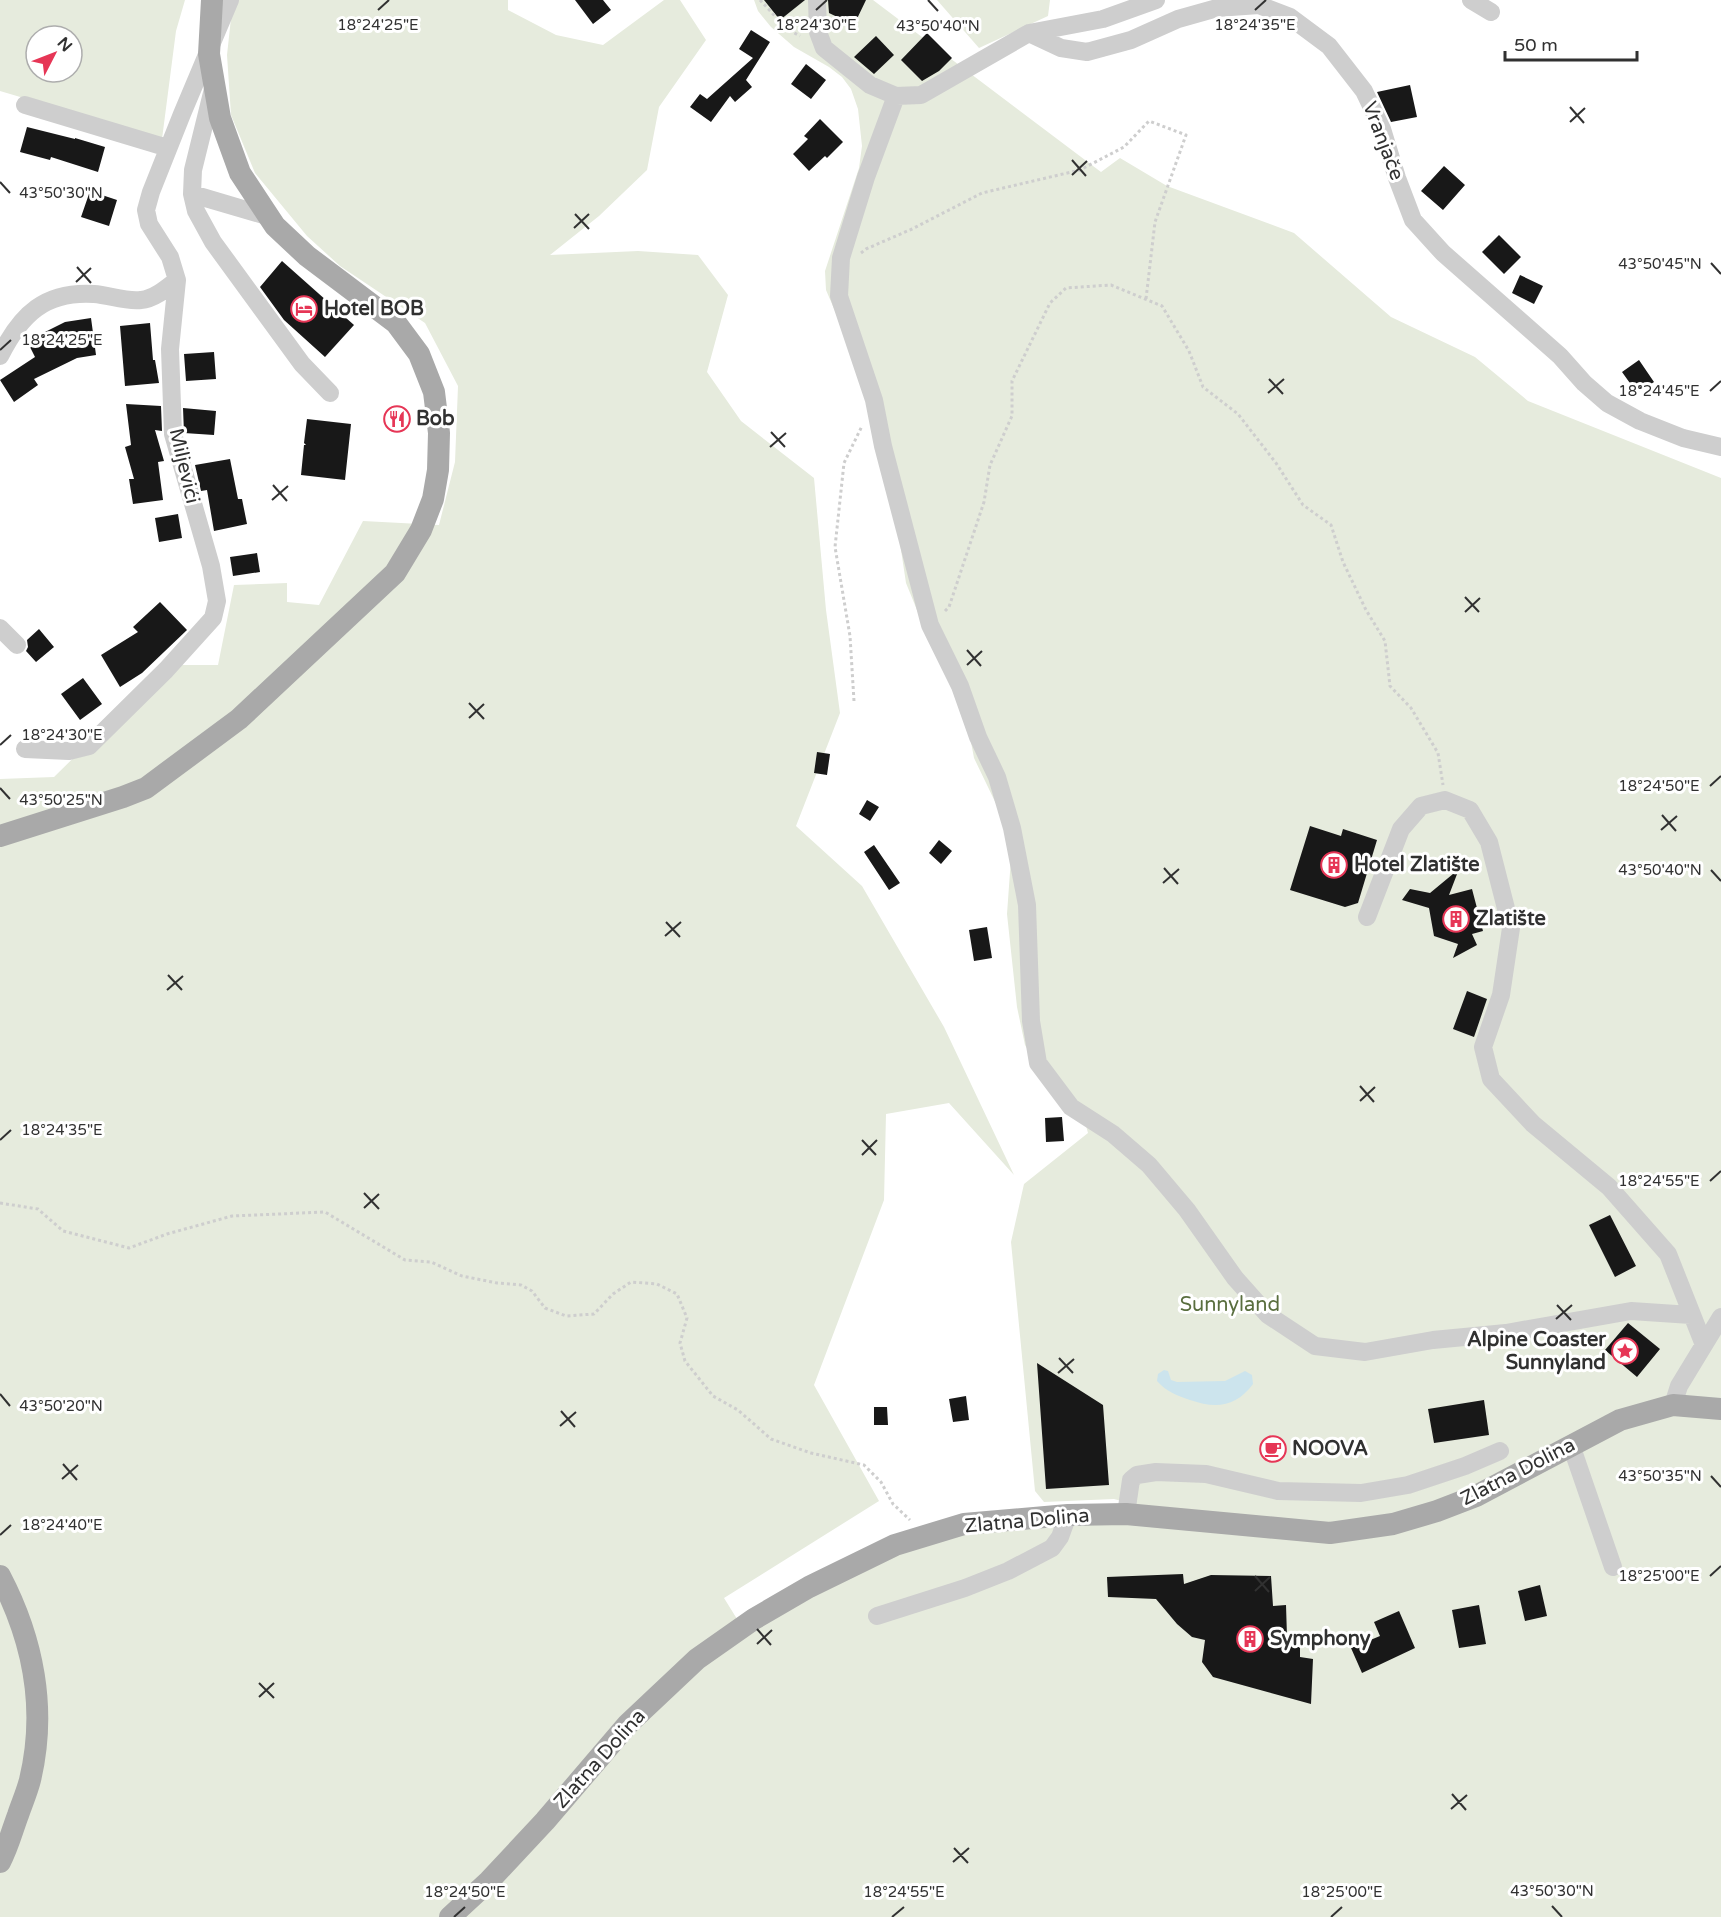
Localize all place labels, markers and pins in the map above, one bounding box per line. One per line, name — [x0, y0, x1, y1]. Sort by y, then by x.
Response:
hotel icon: Hotel BOB — [289, 294, 319, 324]
place label: Hotel BOB — [324, 297, 424, 321]
restaurant icon: Bob — [382, 404, 412, 434]
place label: Bob — [416, 407, 455, 431]
building icon: Hotel Zlatište — [1319, 850, 1349, 880]
place label: Hotel Zlatište — [1354, 853, 1480, 877]
building icon: Zlatište — [1441, 904, 1471, 934]
place label: Zlatište — [1476, 907, 1546, 931]
place label: Alpine Coaster Sunnyland — [1467, 1328, 1606, 1375]
place icon: Alpine Coaster Sunnyland — [1610, 1336, 1640, 1366]
cafe icon: NOOVA — [1258, 1434, 1288, 1464]
place label: NOOVA — [1292, 1437, 1368, 1461]
building icon: Symphony — [1235, 1624, 1265, 1654]
place label: Symphony — [1270, 1627, 1371, 1651]

